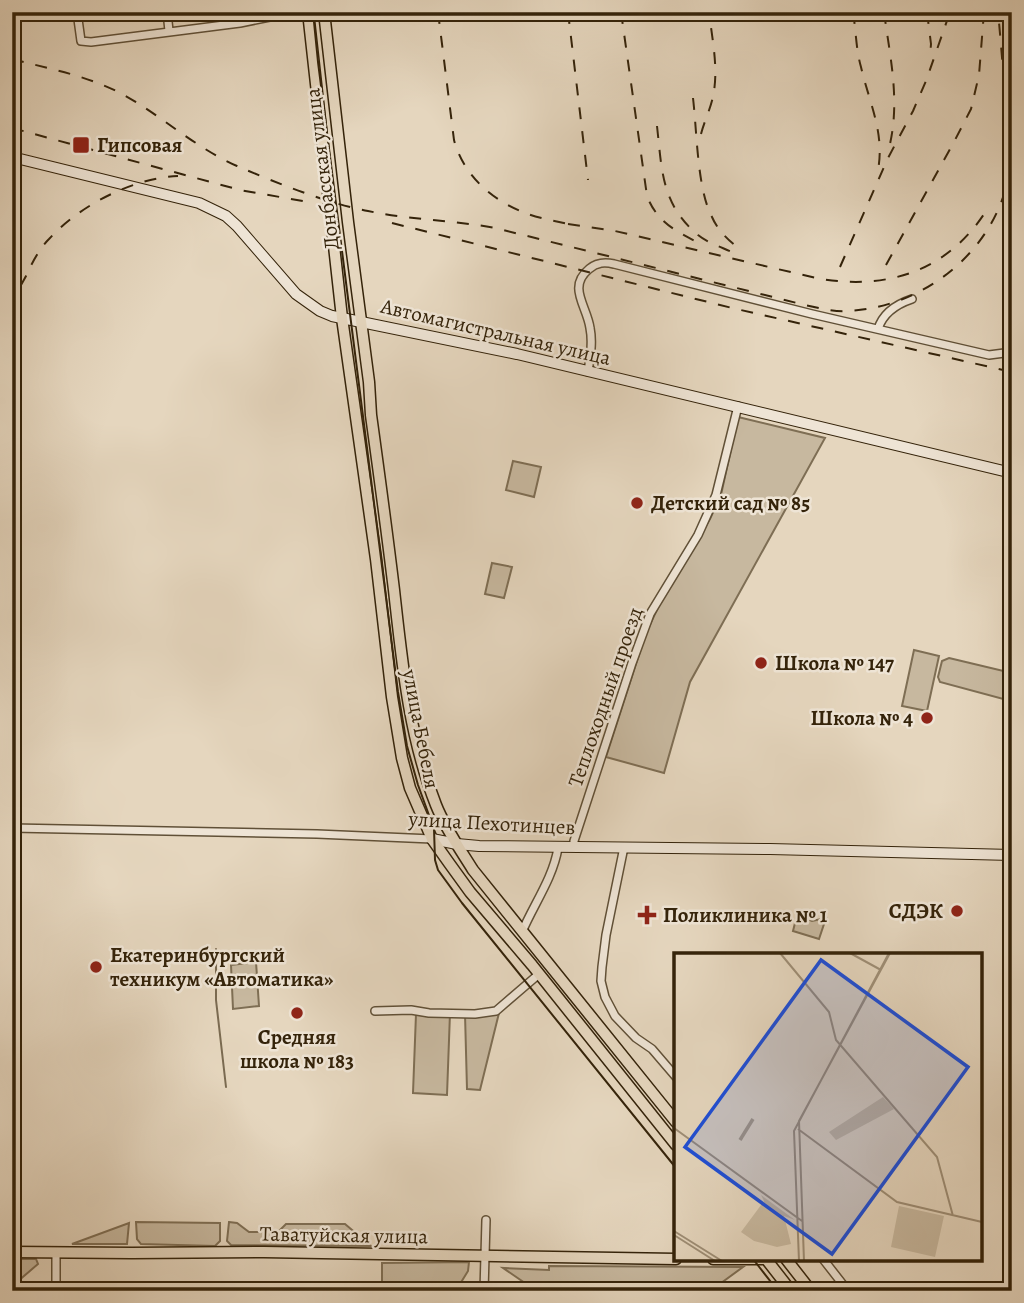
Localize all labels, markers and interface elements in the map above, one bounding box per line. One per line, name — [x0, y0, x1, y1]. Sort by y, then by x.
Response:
street label: Донбасская улица — [298, 86, 346, 252]
place label: Гипсовая — [97, 131, 182, 159]
marker: Гипсовая — [71, 135, 91, 155]
street label: Автомагистральная улица — [377, 292, 614, 372]
place label: Детский сад № 85 — [651, 489, 810, 517]
marker: Детский сад № 85 — [629, 495, 645, 511]
street label: Теплоходный проезд — [561, 603, 649, 791]
place label: Школа № 147 — [775, 649, 894, 677]
marker: Школа № 147 — [753, 655, 769, 671]
street label: улица Бебеля — [396, 666, 446, 791]
place label: Школа № 4 — [810, 704, 913, 732]
marker: Школа № 4 — [919, 710, 935, 726]
street label: улица Пехотинцев — [407, 805, 576, 841]
place label: СДЭК — [889, 897, 943, 925]
place label: Поликлиника № 1 — [663, 901, 828, 929]
marker: СДЭК — [949, 903, 965, 919]
marker: Поликлиника № 1 — [637, 905, 657, 925]
place label: Екатеринбургский техникум «Автоматика» — [110, 941, 333, 993]
inset map — [674, 953, 982, 1261]
marker: Екатеринбургский техникум «Автоматика» — [88, 959, 104, 975]
marker: Средняя школа № 183 — [289, 1005, 305, 1021]
place label: Средняя школа № 183 — [240, 1023, 354, 1075]
street label: Таватуйская улица — [260, 1220, 429, 1250]

